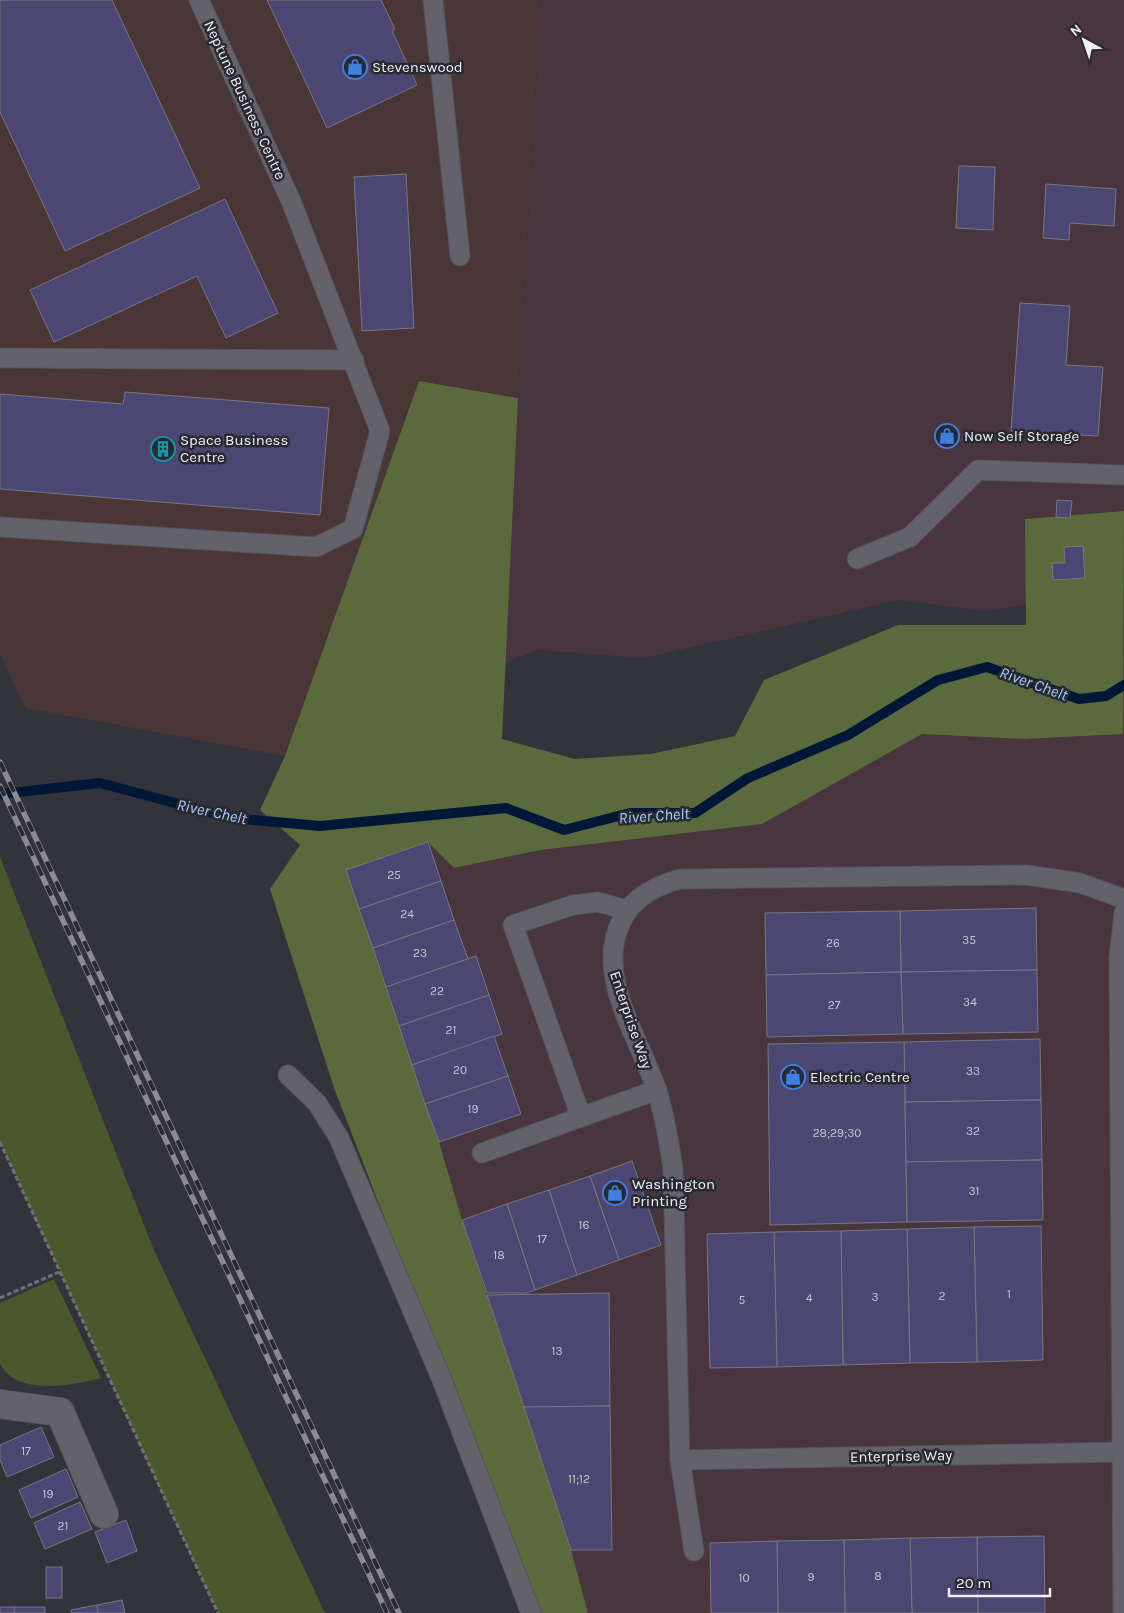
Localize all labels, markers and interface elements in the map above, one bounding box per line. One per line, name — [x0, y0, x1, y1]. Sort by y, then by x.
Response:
north arrow — [1059, 15, 1109, 65]
street label: Neptune Business Centre — [200, 18, 290, 182]
text: N — [1067, 21, 1085, 40]
shop icon: Stevenswood — [342, 54, 368, 80]
place label: Stevenswood — [372, 58, 463, 76]
shop icon: Now Self Storage — [934, 423, 960, 449]
place label: Now Self Storage — [964, 427, 1079, 445]
place label: Space Business Centre — [180, 431, 288, 466]
building icon: Space Business Centre — [150, 436, 176, 462]
water label: River Chelt — [997, 662, 1071, 705]
water label: River Chelt — [175, 795, 249, 828]
water label: River Chelt — [618, 804, 691, 827]
house number: 25 — [387, 868, 401, 882]
house number: 24 — [400, 907, 414, 921]
house number: 35 — [962, 933, 976, 947]
house number: 26 — [826, 936, 840, 950]
house number: 23 — [413, 946, 427, 960]
street label: Enterprise Way — [606, 969, 656, 1071]
house number: 22 — [430, 984, 444, 998]
house number: 34 — [963, 995, 977, 1009]
house number: 27 — [828, 998, 841, 1012]
house number: 21 — [446, 1023, 456, 1037]
house number: 20 — [453, 1063, 467, 1077]
shop icon: Electric Centre — [780, 1064, 806, 1090]
house number: 33 — [966, 1064, 980, 1078]
place label: Electric Centre — [810, 1068, 910, 1086]
house number: 19 — [468, 1102, 478, 1116]
house number: 32 — [966, 1124, 980, 1138]
house number: 28;29;30 — [813, 1126, 861, 1140]
place label: Washington Printing — [632, 1175, 715, 1210]
shop icon: Washington Printing — [602, 1180, 628, 1206]
house number: 31 — [968, 1184, 980, 1198]
house number: 16 — [579, 1218, 590, 1232]
house number: 17 — [537, 1232, 547, 1246]
house number: 18 — [493, 1248, 505, 1262]
house number: 1 — [1007, 1287, 1011, 1301]
house number: 2 — [939, 1289, 946, 1303]
house number: 3 — [871, 1290, 879, 1304]
house number: 4 — [806, 1291, 813, 1305]
house number: 5 — [739, 1293, 746, 1307]
house number: 13 — [551, 1344, 563, 1358]
house number: 17 — [21, 1444, 31, 1458]
street label: Enterprise Way — [850, 1446, 952, 1466]
house number: 11;12 — [568, 1472, 590, 1486]
house number: 19 — [43, 1487, 53, 1501]
house number: 21 — [58, 1519, 68, 1533]
scale bar — [949, 1566, 1050, 1598]
house number: 8 — [874, 1569, 882, 1583]
house number: 9 — [808, 1570, 815, 1584]
house number: 10 — [738, 1571, 750, 1585]
text: 20 m — [956, 1574, 991, 1592]

